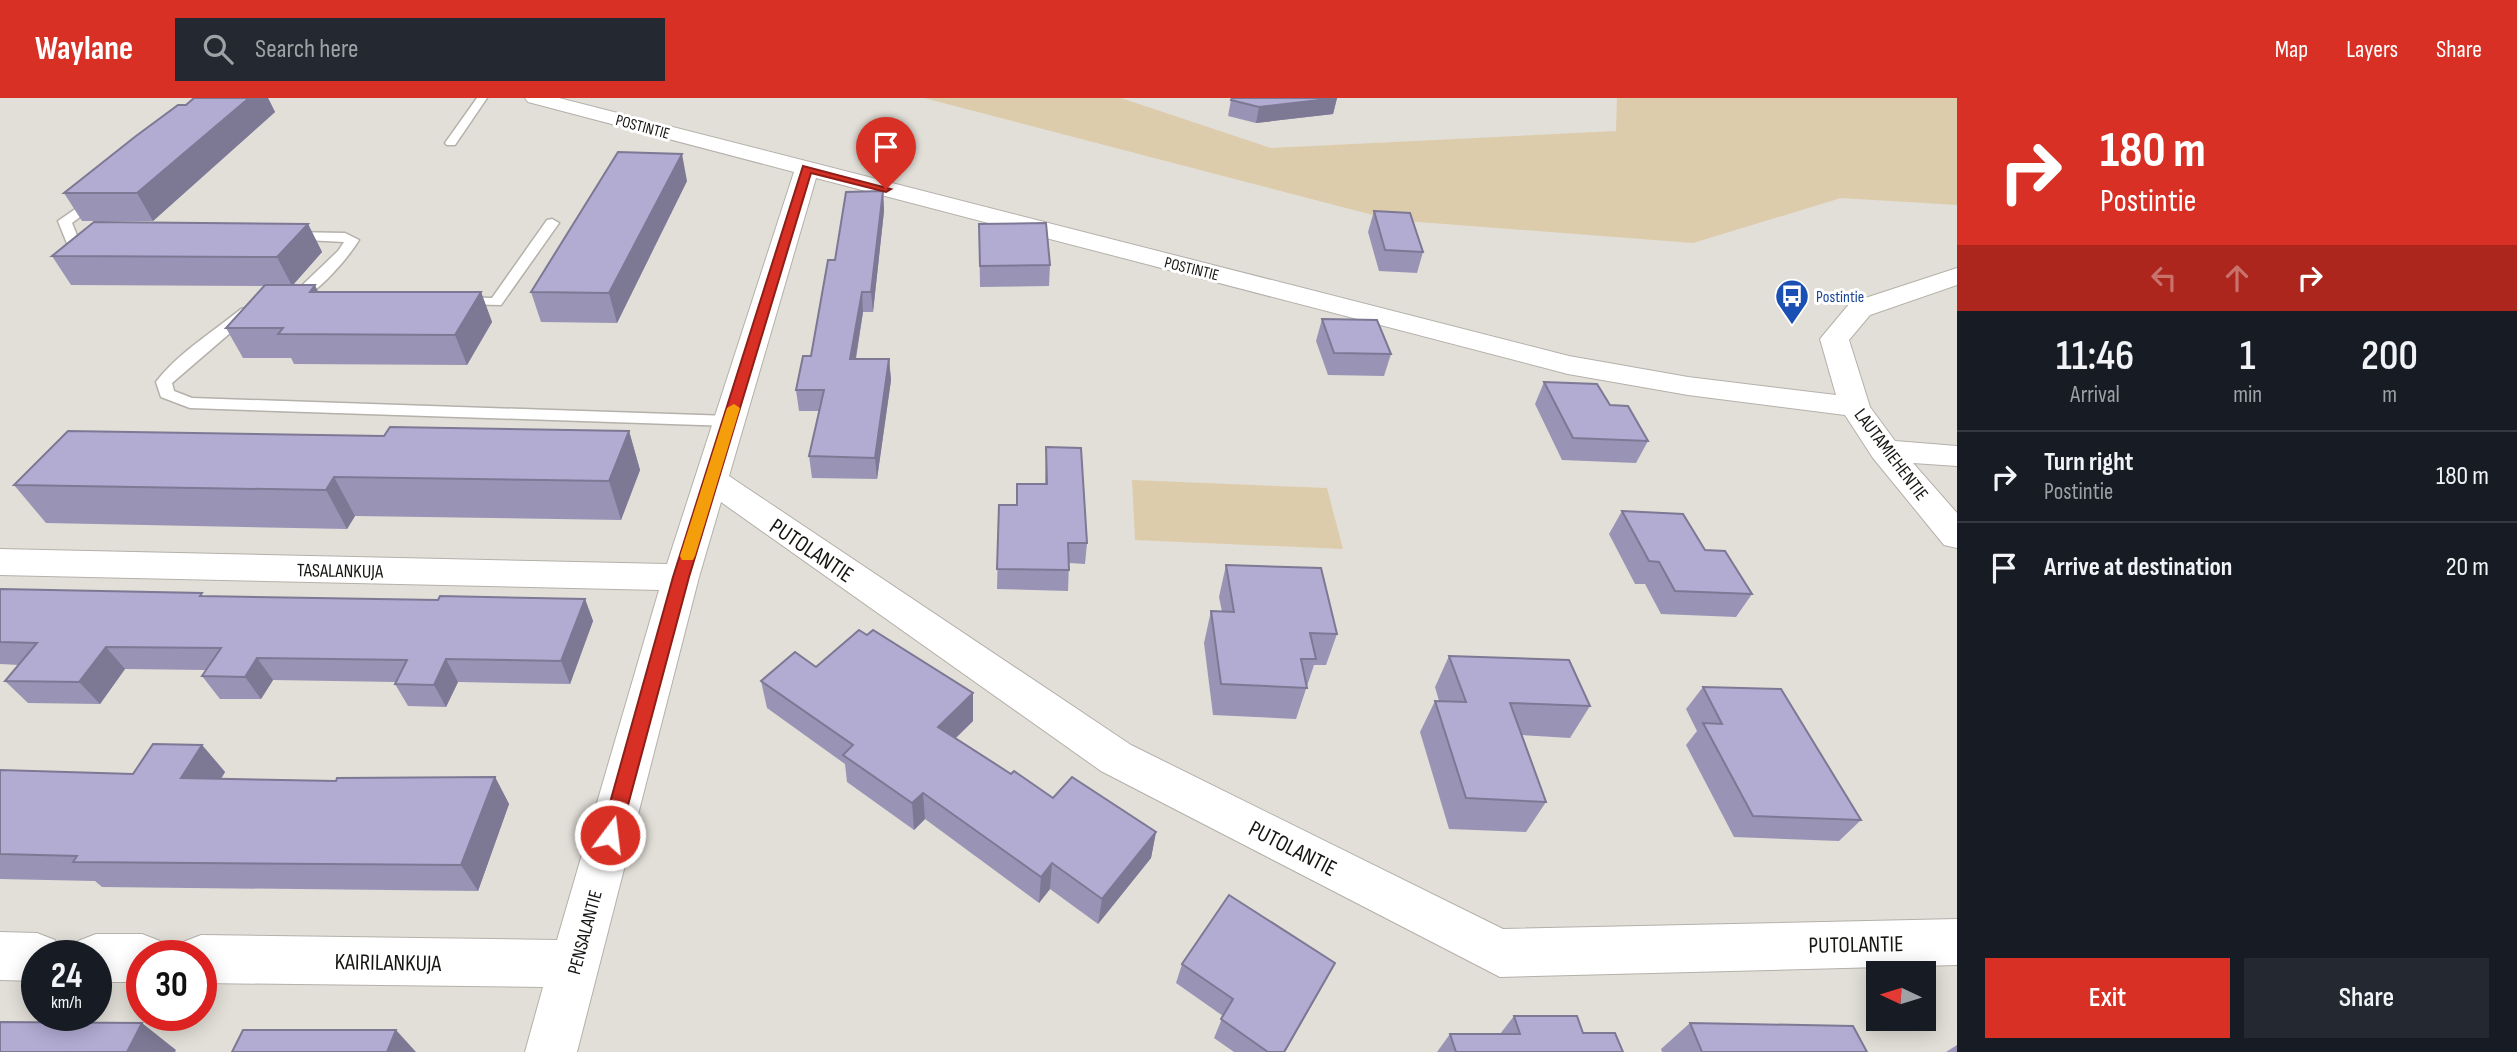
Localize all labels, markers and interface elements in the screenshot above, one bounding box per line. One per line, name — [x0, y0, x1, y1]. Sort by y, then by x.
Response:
search box — [175, 18, 665, 81]
text: Waylane — [35, 29, 133, 69]
icon: search — [199, 30, 237, 68]
text: Search here — [255, 34, 358, 65]
text: Map — [2275, 35, 2308, 64]
text: Layers — [2346, 35, 2398, 64]
text: Share — [2436, 35, 2482, 64]
street label: POSTINTIE — [613, 111, 672, 144]
pin — [856, 117, 916, 189]
text: 180 m — [2100, 122, 2206, 181]
icon: right — [1985, 126, 2076, 217]
icon: arrive — [867, 128, 905, 166]
text: Postintie — [2100, 182, 2196, 221]
street label: POSTINTIE — [1162, 254, 1221, 285]
icon: left — [2145, 259, 2183, 297]
icon: ahead — [2218, 259, 2256, 297]
icon: right — [2291, 259, 2329, 297]
bus stop icon: Postintie — [1773, 277, 1811, 326]
place label: Postintie — [1816, 288, 1864, 307]
text: 11:46 — [2056, 331, 2134, 382]
text: 1 — [2240, 331, 2255, 382]
text: 200 — [2361, 331, 2418, 382]
text: Arrival — [2070, 381, 2120, 409]
text: min — [2233, 381, 2262, 409]
text: m — [2382, 381, 2397, 409]
street label: LAUTAMIEHENTIE — [1849, 404, 1933, 505]
text: Turn right — [2044, 447, 2133, 478]
icon: right — [1985, 458, 2023, 496]
text: 180 m — [2436, 461, 2489, 492]
text: Postintie — [2044, 478, 2113, 506]
street label: PUTOLANTIE — [764, 513, 859, 589]
icon: arrive — [1985, 549, 2023, 587]
text: Arrive at destination — [2044, 552, 2232, 583]
text: 20 m — [2446, 552, 2489, 583]
street label: TASALANKUJA — [297, 559, 384, 584]
position arrow — [573, 798, 647, 872]
street label: PUTOLANTIE — [1244, 815, 1341, 883]
street label: PENSALANTIE — [563, 888, 608, 977]
street label: PUTOLANTIE — [1808, 930, 1904, 960]
speed limit sign: 30 — [126, 940, 217, 1031]
street label: KAIRILANKUJA — [334, 948, 442, 978]
text: 24 — [51, 955, 82, 998]
button: Exit — [1985, 958, 2230, 1038]
button: Share — [2244, 958, 2489, 1038]
north arrow — [1866, 961, 1936, 1031]
map controls — [1866, 961, 1936, 1031]
text: km/h — [51, 992, 82, 1013]

